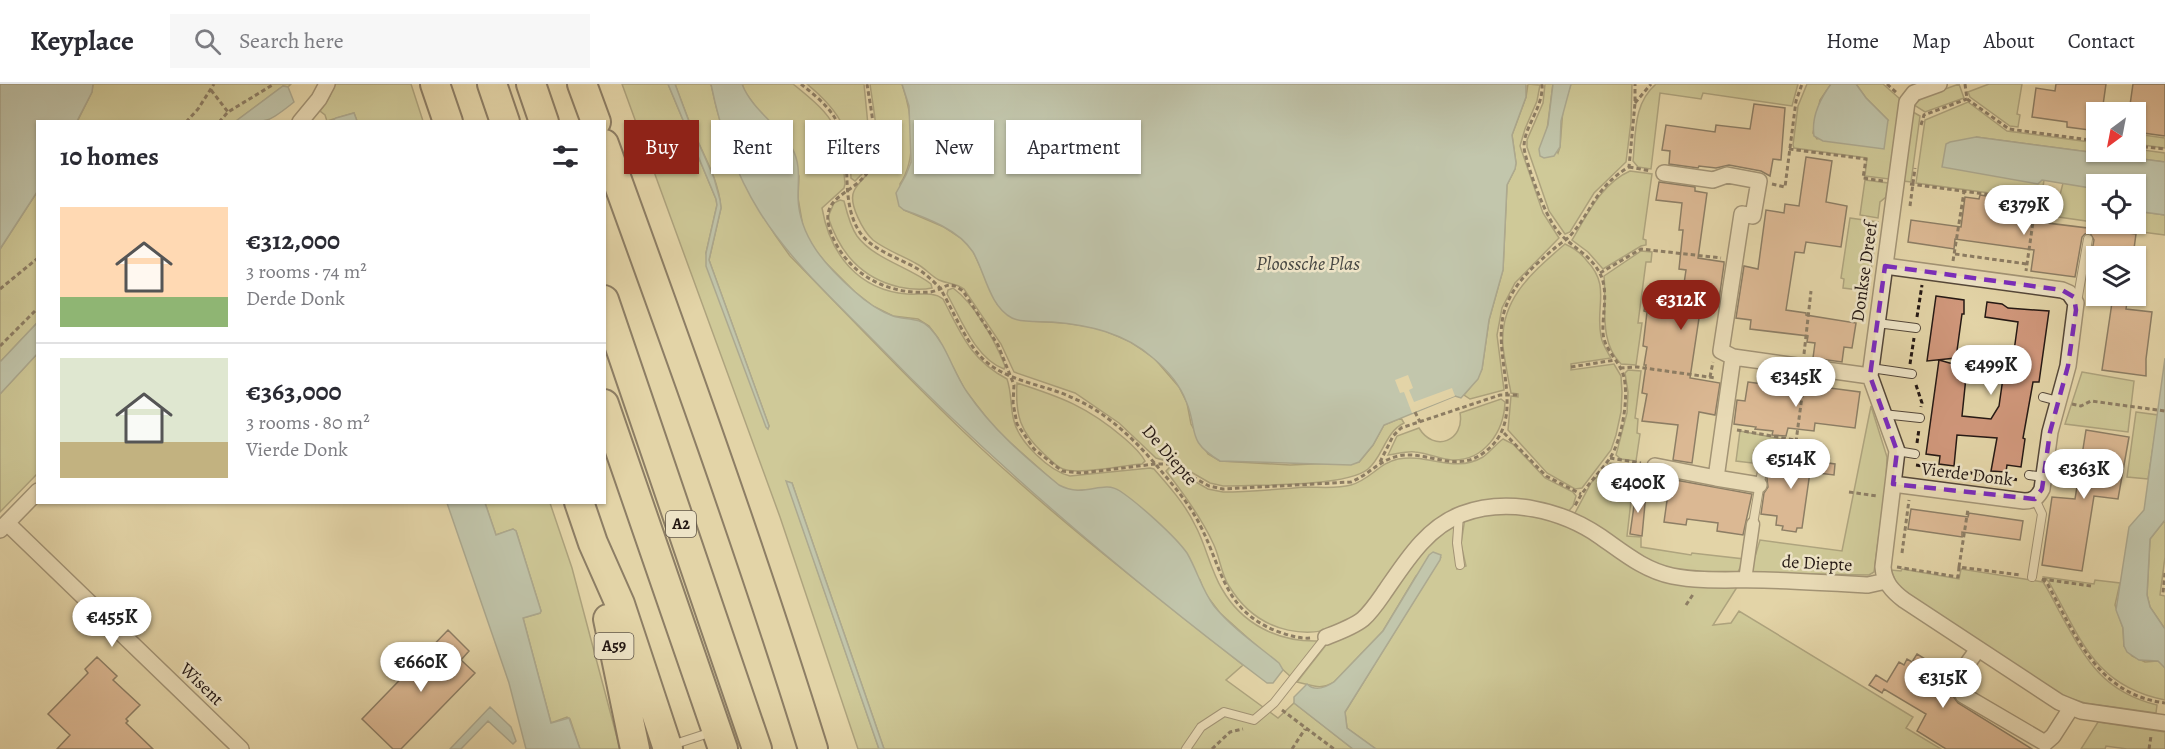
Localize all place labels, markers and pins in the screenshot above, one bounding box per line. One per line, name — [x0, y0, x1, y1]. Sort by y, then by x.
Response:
pin: €379K — [1982, 185, 2066, 236]
pin: €312K — [1639, 280, 1723, 331]
pin: €499K — [1949, 345, 2033, 396]
pin: €345K — [1754, 357, 1838, 408]
pin: €514K — [1749, 439, 1833, 490]
pin: €363K — [2042, 449, 2126, 500]
pin: €400K — [1596, 463, 1680, 514]
pin: €455K — [70, 597, 154, 648]
pin: €660K — [379, 642, 463, 693]
pin: €315K — [1901, 658, 1985, 709]

